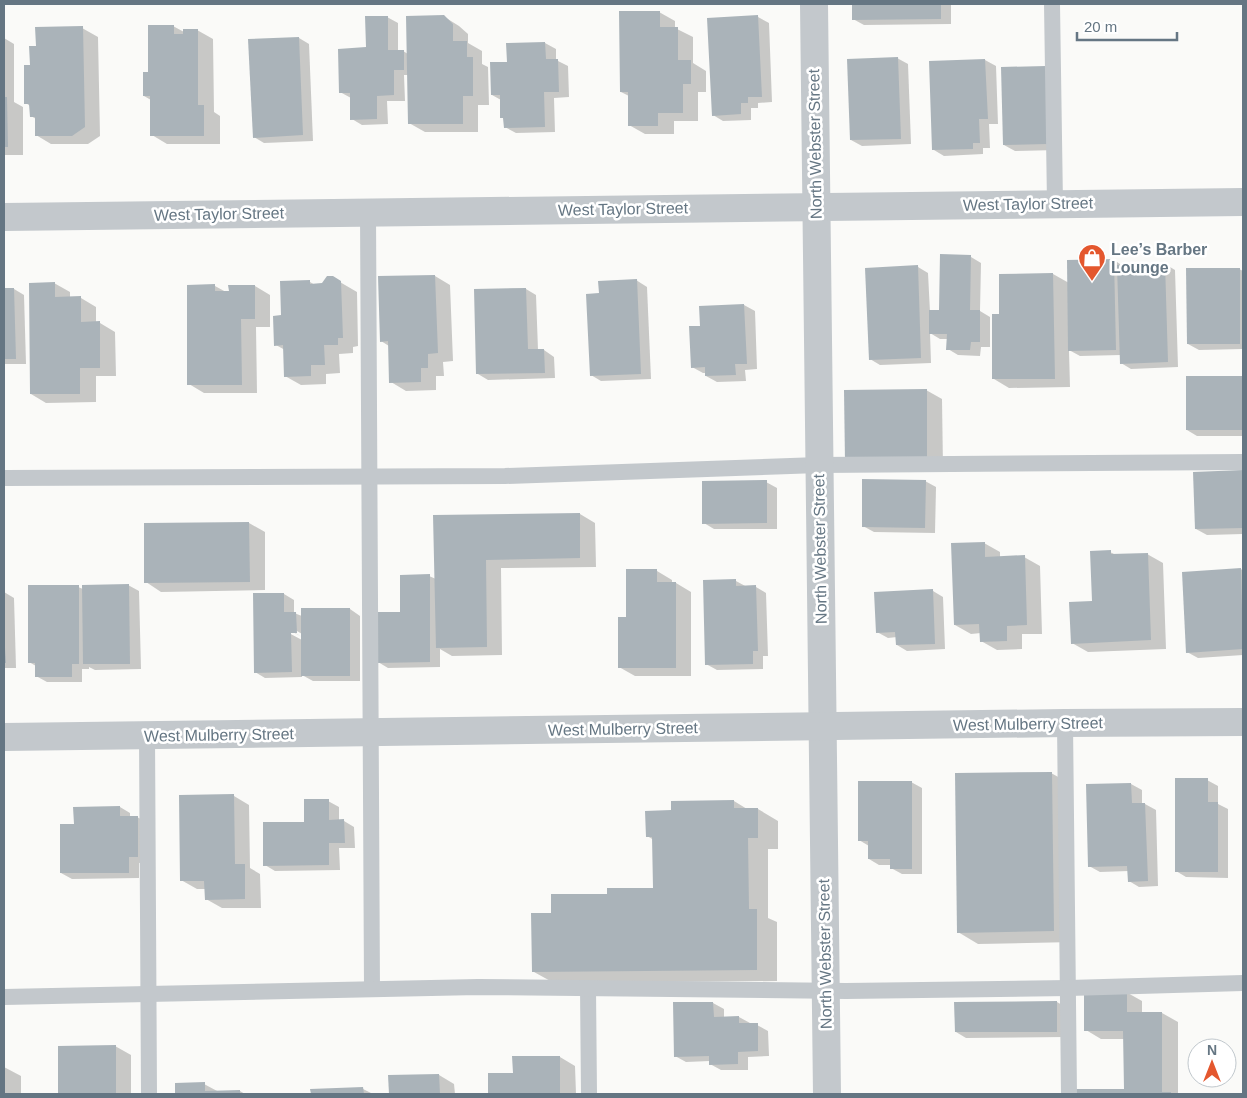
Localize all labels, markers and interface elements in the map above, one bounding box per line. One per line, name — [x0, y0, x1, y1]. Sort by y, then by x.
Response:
scale bar — [1077, 10, 1177, 42]
text: 20 m — [1084, 18, 1117, 35]
street label: North Webster Street — [805, 68, 825, 219]
street label: West Taylor Street — [963, 194, 1094, 214]
street label: West Taylor Street — [558, 199, 689, 219]
street label: West Taylor Street — [154, 204, 285, 224]
place label: Lee’s Barber Lounge — [1111, 241, 1207, 276]
shop icon: Lee’s Barber Lounge — [1077, 243, 1107, 282]
street label: North Webster Street — [810, 473, 830, 624]
street label: West Mulberry Street — [953, 714, 1104, 734]
street label: West Mulberry Street — [548, 719, 699, 739]
street label: West Mulberry Street — [144, 725, 295, 745]
street label: North Webster Street — [815, 878, 835, 1029]
north arrow — [1187, 1038, 1237, 1088]
text: N — [1207, 1042, 1217, 1058]

